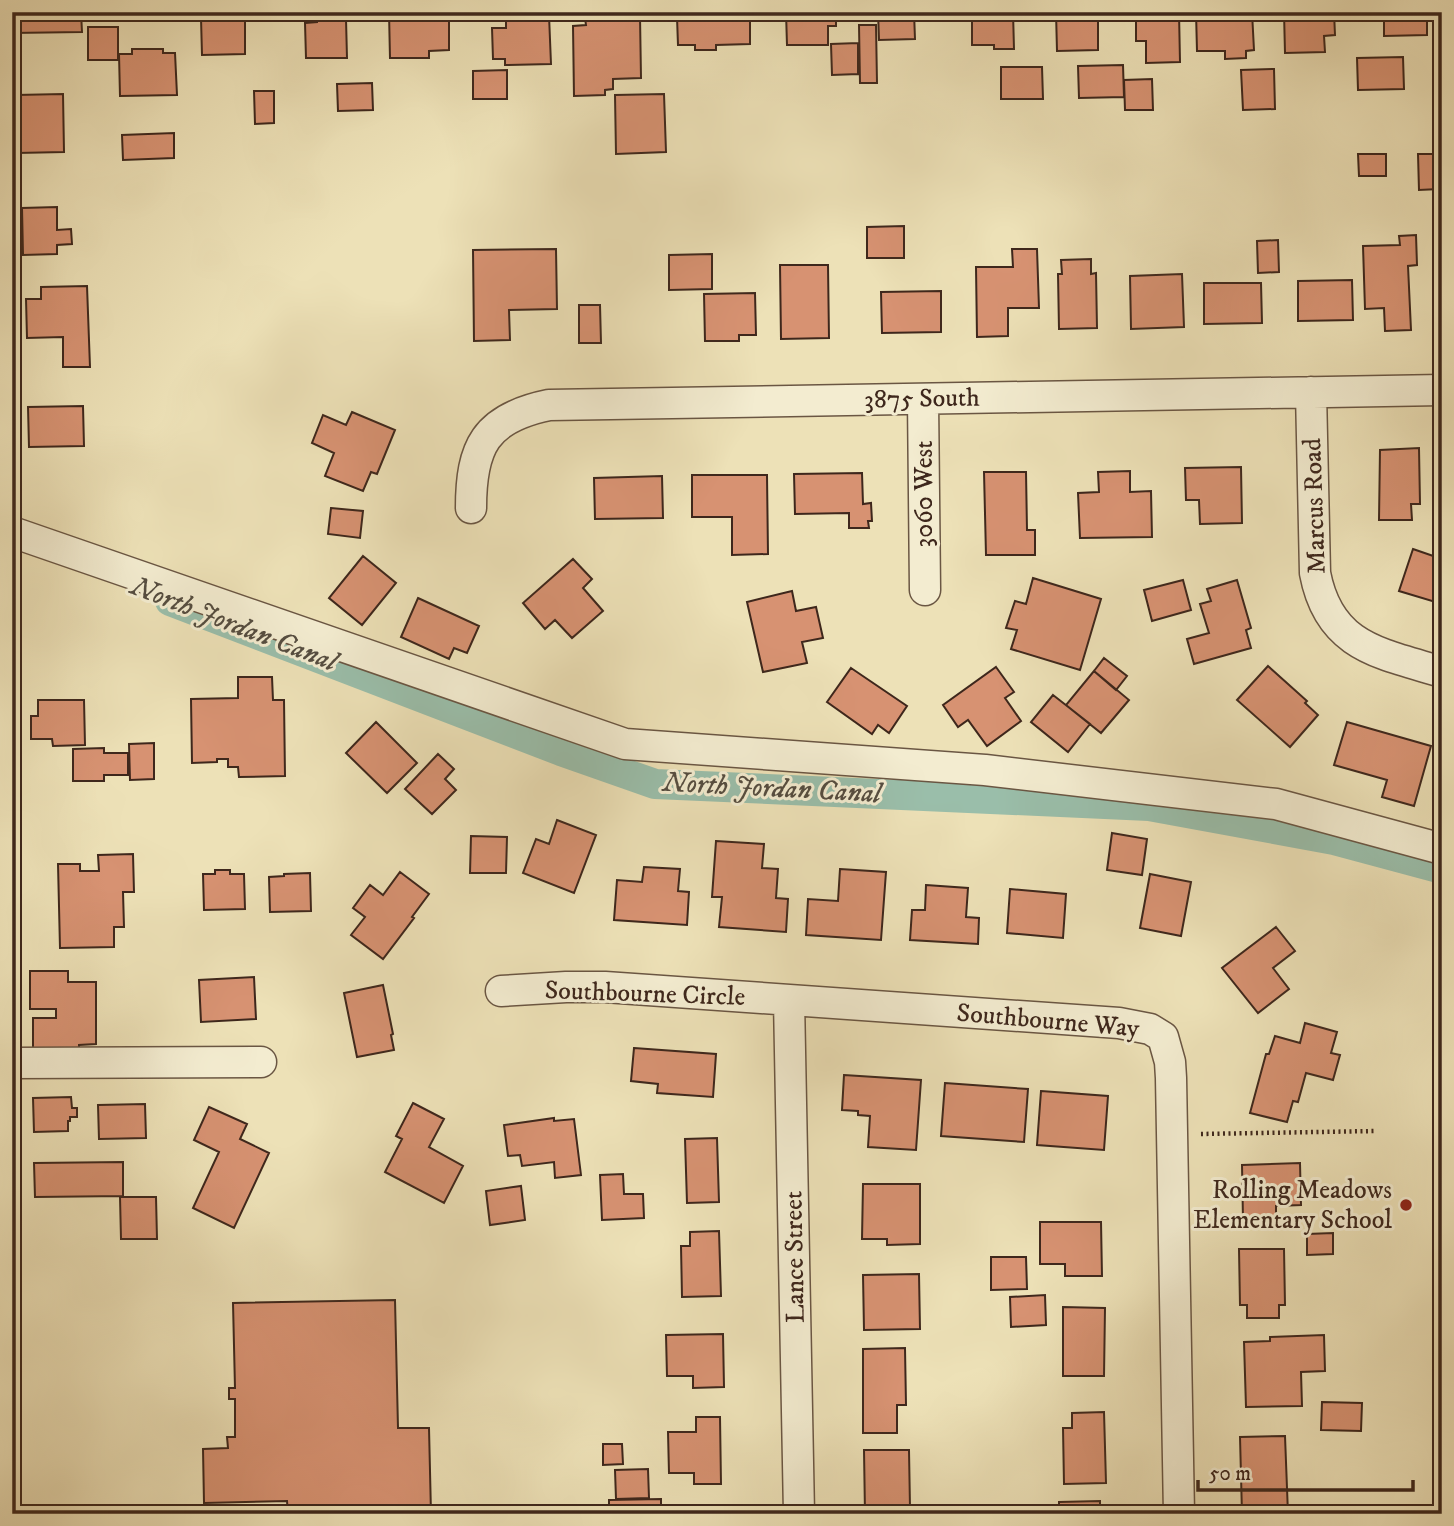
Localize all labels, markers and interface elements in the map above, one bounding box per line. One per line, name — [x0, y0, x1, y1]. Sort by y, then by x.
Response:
street label: 3875 South — [864, 381, 980, 417]
street label: Marcus Road — [1296, 437, 1334, 575]
street label: 3060 West — [908, 440, 941, 548]
water label: North Jordan Canal — [124, 568, 345, 680]
water label: North Jordan Canal — [660, 765, 885, 811]
street label: Southbourne Circle — [544, 974, 746, 1014]
street label: Southbourne Way — [955, 997, 1141, 1045]
place label: Rolling Meadows Elementary School — [1193, 1174, 1392, 1237]
street label: Lance Street — [777, 1191, 813, 1323]
marker: Rolling Meadows Elementary School — [1398, 1197, 1414, 1213]
scale bar — [1198, 1449, 1414, 1493]
text: 50 m — [1209, 1461, 1251, 1487]

